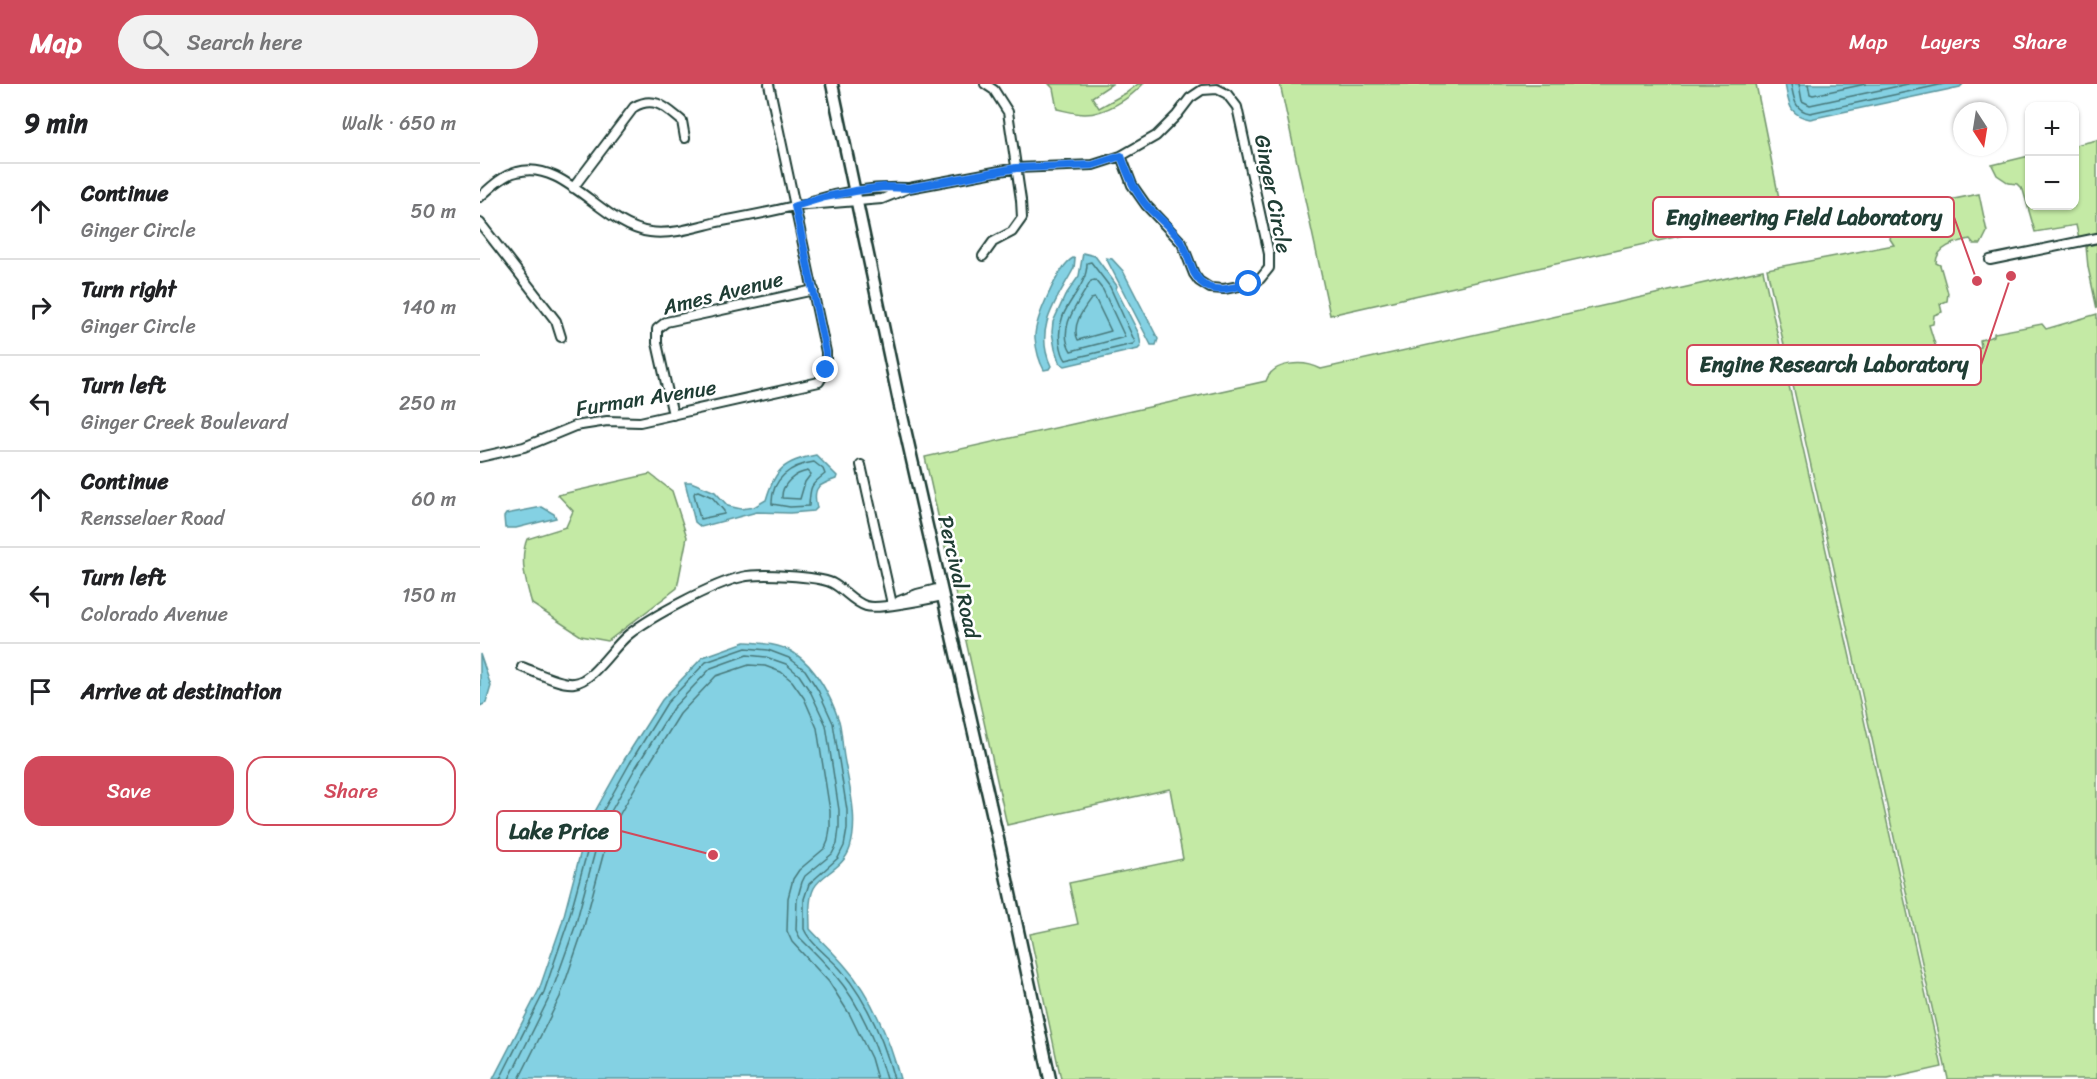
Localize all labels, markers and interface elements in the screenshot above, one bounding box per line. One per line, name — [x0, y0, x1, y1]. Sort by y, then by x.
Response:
search box — [118, 15, 538, 69]
text: Map — [30, 18, 82, 67]
text: Search here — [187, 23, 303, 62]
text: Map — [1849, 23, 1888, 61]
text: Layers — [1921, 23, 1980, 61]
text: Share — [2013, 23, 2067, 61]
icon: search — [139, 26, 172, 59]
text: 9 min — [24, 100, 88, 146]
north arrow — [1953, 102, 2007, 156]
map controls — [2025, 102, 2079, 210]
button: + — [2025, 102, 2079, 156]
text: Walk · 650 m — [342, 106, 456, 141]
street label: Ginger Circle — [1243, 131, 1303, 257]
button: − — [2025, 156, 2079, 210]
text: Continue — [81, 174, 169, 213]
text: 50 m — [411, 194, 456, 229]
icon: ahead — [24, 195, 57, 228]
callout: Engineering Field Laboratory — [1653, 197, 1954, 237]
text: Engineering Field Laboratory — [1666, 198, 1943, 237]
text: Ginger Circle — [81, 213, 196, 248]
street label: Ames Avenue — [658, 260, 788, 327]
text: Turn right — [81, 270, 176, 309]
route start — [1235, 270, 1261, 296]
text: 140 m — [402, 290, 456, 325]
icon: right — [24, 291, 57, 324]
text: Ginger Circle — [81, 309, 196, 344]
callout: Engine Research Laboratory — [1687, 345, 1981, 385]
text: Engine Research Laboratory — [1700, 345, 1969, 384]
route end — [812, 356, 838, 382]
text: Turn left — [81, 366, 166, 405]
street label: Furman Avenue — [573, 368, 719, 428]
text: 250 m — [399, 386, 456, 421]
icon: left — [24, 387, 57, 420]
text: Ginger Creek Boulevard — [81, 405, 288, 440]
text: Continue — [81, 462, 169, 501]
text: 60 m — [411, 482, 456, 517]
icon: ahead — [24, 483, 57, 516]
text: Rensselaer Road — [81, 501, 224, 536]
street label: Percival Road — [926, 512, 992, 644]
text: Turn left — [81, 558, 166, 597]
text: 150 m — [402, 578, 456, 613]
icon: left — [24, 579, 57, 612]
text: Colorado Avenue — [81, 597, 228, 632]
text: Arrive at destination — [81, 672, 282, 711]
icon: arrive — [24, 675, 57, 708]
button: Save — [24, 756, 234, 826]
button: Share — [246, 756, 456, 826]
callout: Lake Price — [497, 811, 621, 851]
text: Lake Price — [509, 812, 610, 851]

